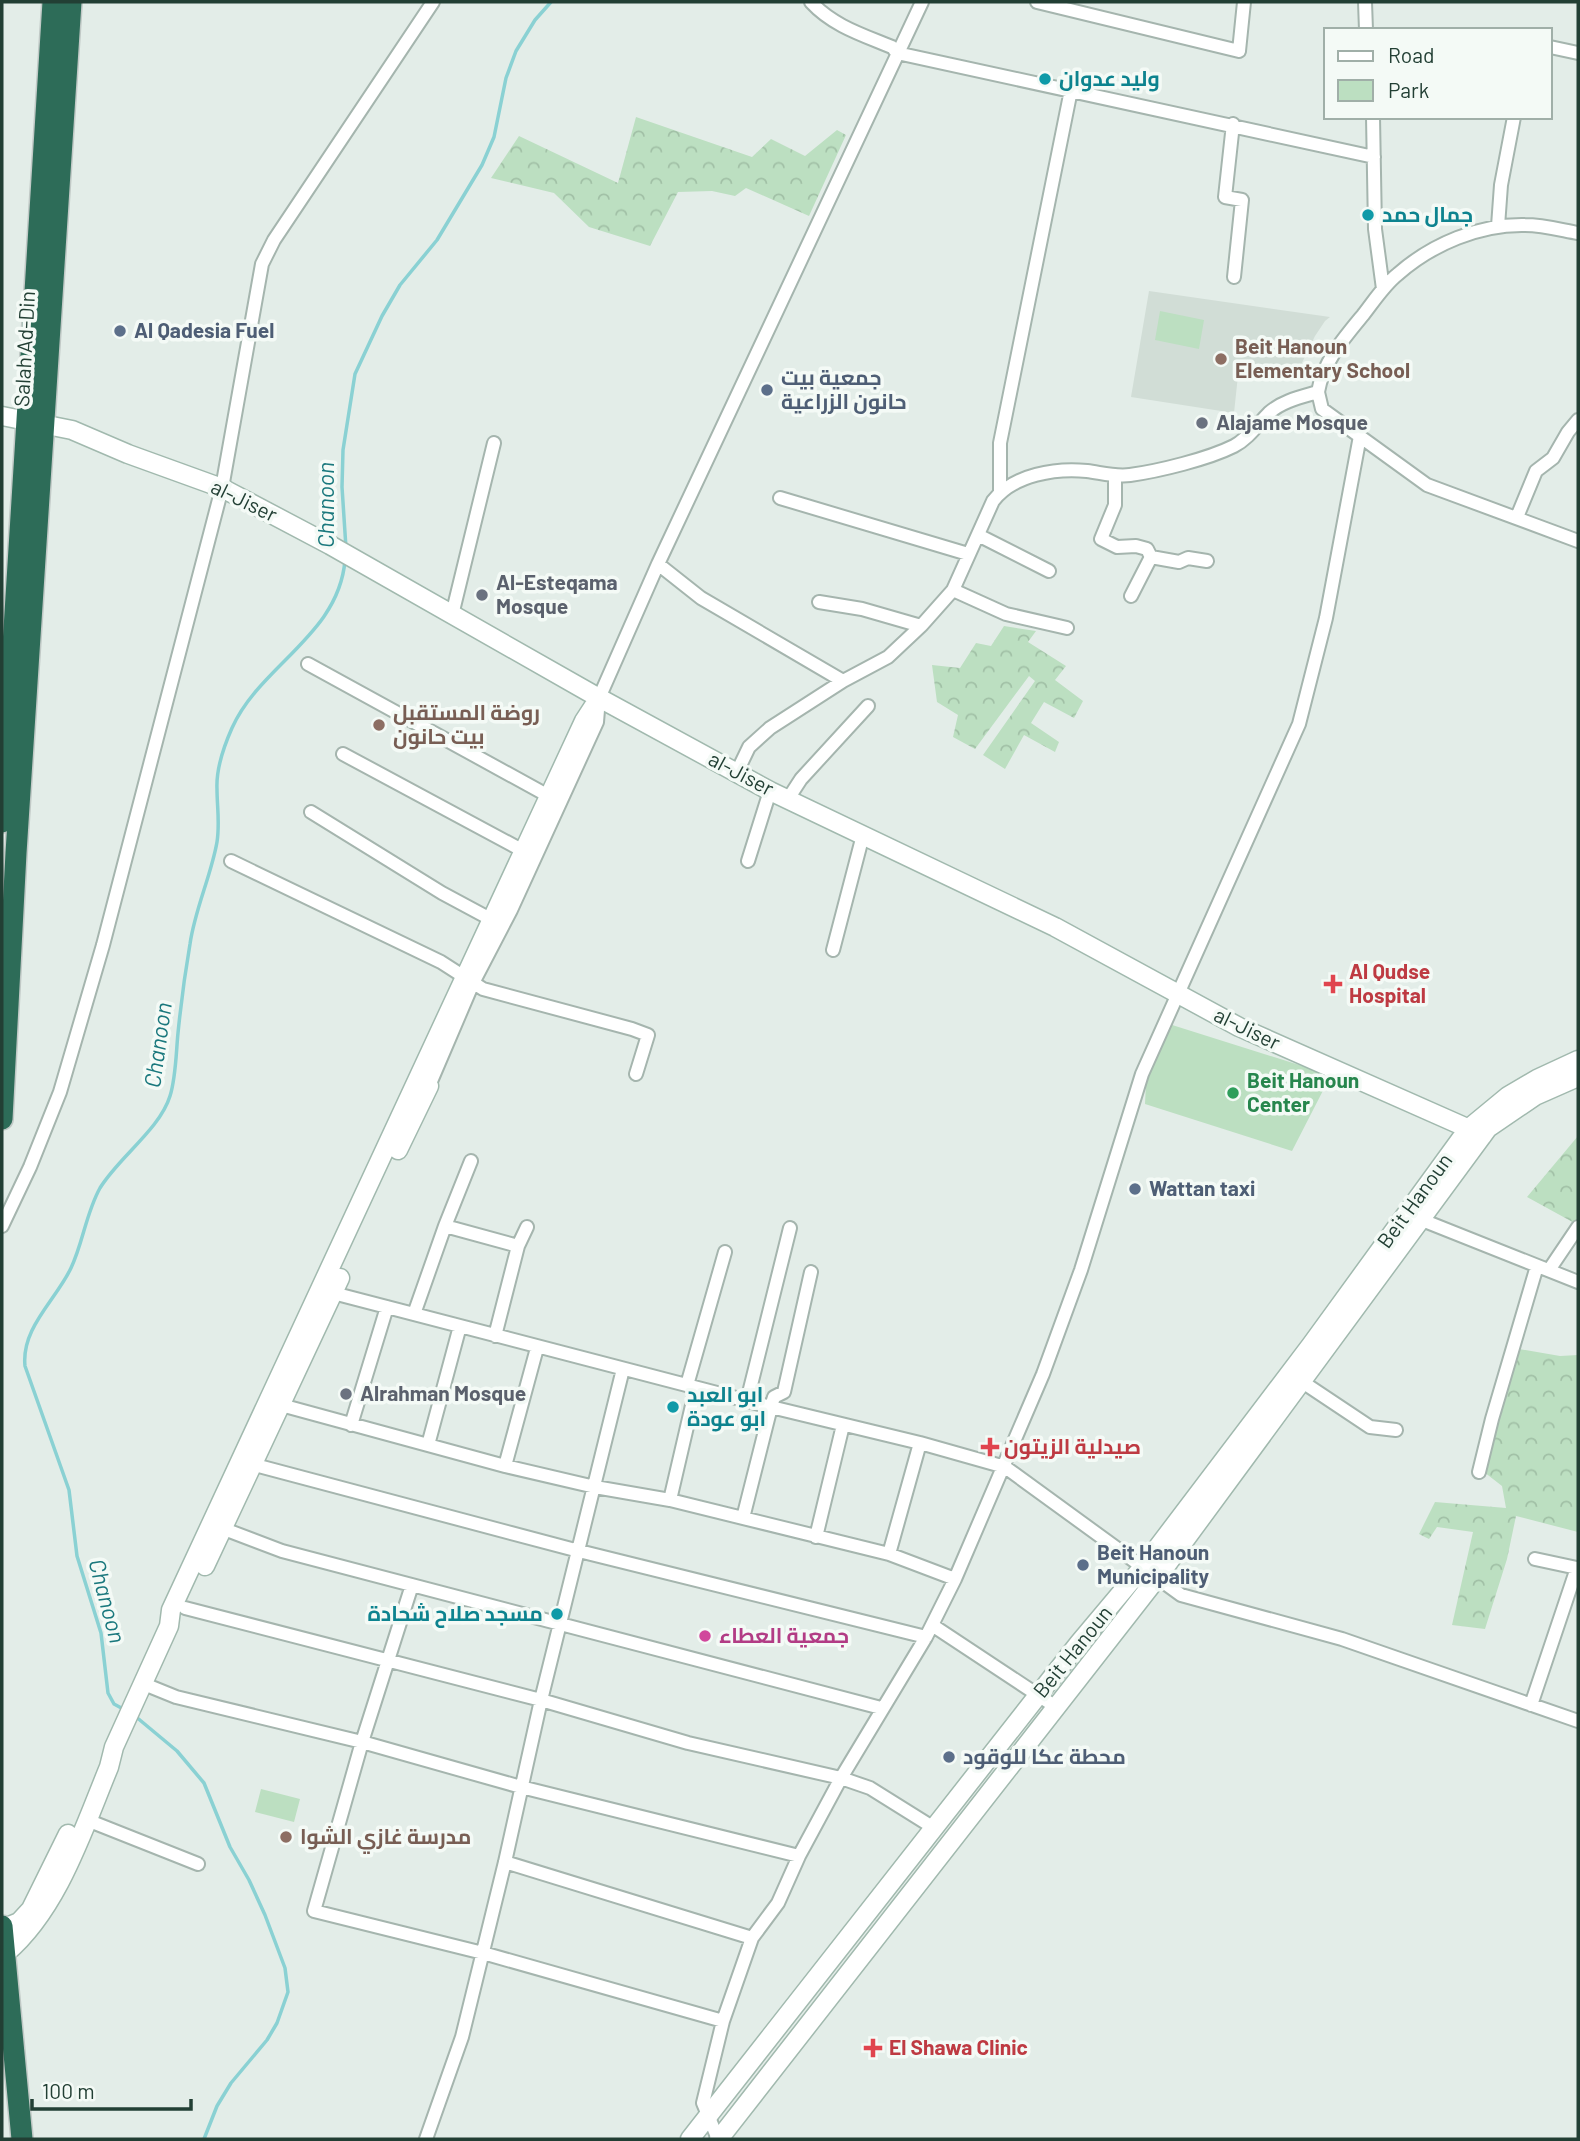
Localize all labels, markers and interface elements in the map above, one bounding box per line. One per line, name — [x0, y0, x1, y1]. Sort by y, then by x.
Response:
legend — [1324, 28, 1552, 119]
text: Road — [1388, 42, 1434, 67]
place label: وليد عدوان — [1059, 65, 1160, 92]
marker: وليد عدوان — [1037, 71, 1053, 87]
text: Park — [1388, 77, 1429, 102]
place label: جمال حمد — [1382, 201, 1473, 227]
marker: جمال حمد — [1360, 207, 1376, 223]
street label: Salah Ad-Din — [8, 290, 39, 407]
place label: Al Qadesia Fuel — [134, 317, 274, 342]
marker: Al Qadesia Fuel — [112, 323, 128, 339]
place label: Beit Hanoun Elementary School — [1235, 333, 1410, 382]
marker: Beit Hanoun Elementary School — [1213, 351, 1229, 367]
place label: جمعية بيت حانون الزراعية — [781, 364, 907, 415]
marker: جمعية بيت حانون الزراعية — [759, 382, 775, 398]
place label: Alajame Mosque — [1216, 409, 1368, 434]
marker: Alajame Mosque — [1194, 415, 1210, 431]
water label: Chanoon — [311, 462, 339, 548]
street label: al-Jiser — [208, 473, 282, 526]
place label: Al-Esteqama Mosque — [496, 569, 618, 618]
marker: Al-Esteqama Mosque — [474, 587, 490, 603]
place label: روضة المستقبل بيت حانون — [393, 699, 540, 750]
marker: روضة المستقبل بيت حانون — [371, 717, 387, 733]
street label: al-Jiser — [705, 745, 779, 800]
place label: Al Qudse Hospital — [1349, 958, 1430, 1007]
marker: Al Qudse Hospital — [1323, 974, 1343, 994]
water label: Chanoon — [137, 1000, 177, 1089]
street label: al-Jiser — [1211, 1001, 1285, 1054]
place label: Beit Hanoun Center — [1247, 1067, 1359, 1116]
marker: Beit Hanoun Center — [1225, 1085, 1241, 1101]
street label: Beit Hanoun — [1371, 1148, 1457, 1252]
place label: Wattan taxi — [1149, 1175, 1255, 1200]
marker: Wattan taxi — [1127, 1181, 1143, 1197]
place label: Alrahman Mosque — [360, 1380, 526, 1405]
place label: ابو العبد ابو عودة — [687, 1381, 766, 1432]
marker: Alrahman Mosque — [338, 1386, 354, 1402]
marker: ابو العبد ابو عودة — [665, 1399, 681, 1415]
place label: صيدلية الزيتون — [1004, 1433, 1141, 1460]
marker: صيدلية الزيتون — [982, 1439, 998, 1455]
place label: Beit Hanoun Municipality — [1097, 1539, 1209, 1588]
water label: Chanoon — [83, 1556, 133, 1646]
marker: Beit Hanoun Municipality — [1075, 1557, 1091, 1573]
place label: مسجد صلاح شحادة — [368, 1600, 543, 1628]
street label: Beit Hanoun — [1027, 1600, 1117, 1702]
marker: مسجد صلاح شحادة — [549, 1606, 565, 1622]
place label: جمعية العطاء — [719, 1622, 849, 1648]
marker: جمعية العطاء — [697, 1628, 713, 1644]
place label: محطة عكا للوقود — [963, 1743, 1126, 1770]
marker: محطة عكا للوقود — [941, 1749, 957, 1765]
place label: مدرسة غازي الشوا — [300, 1823, 471, 1854]
marker: مدرسة غازي الشوا — [278, 1829, 294, 1845]
place label: El Shawa Clinic — [889, 2034, 1028, 2059]
marker: El Shawa Clinic — [863, 2038, 883, 2058]
scale bar — [32, 2068, 191, 2112]
text: 100 m — [42, 2078, 95, 2103]

